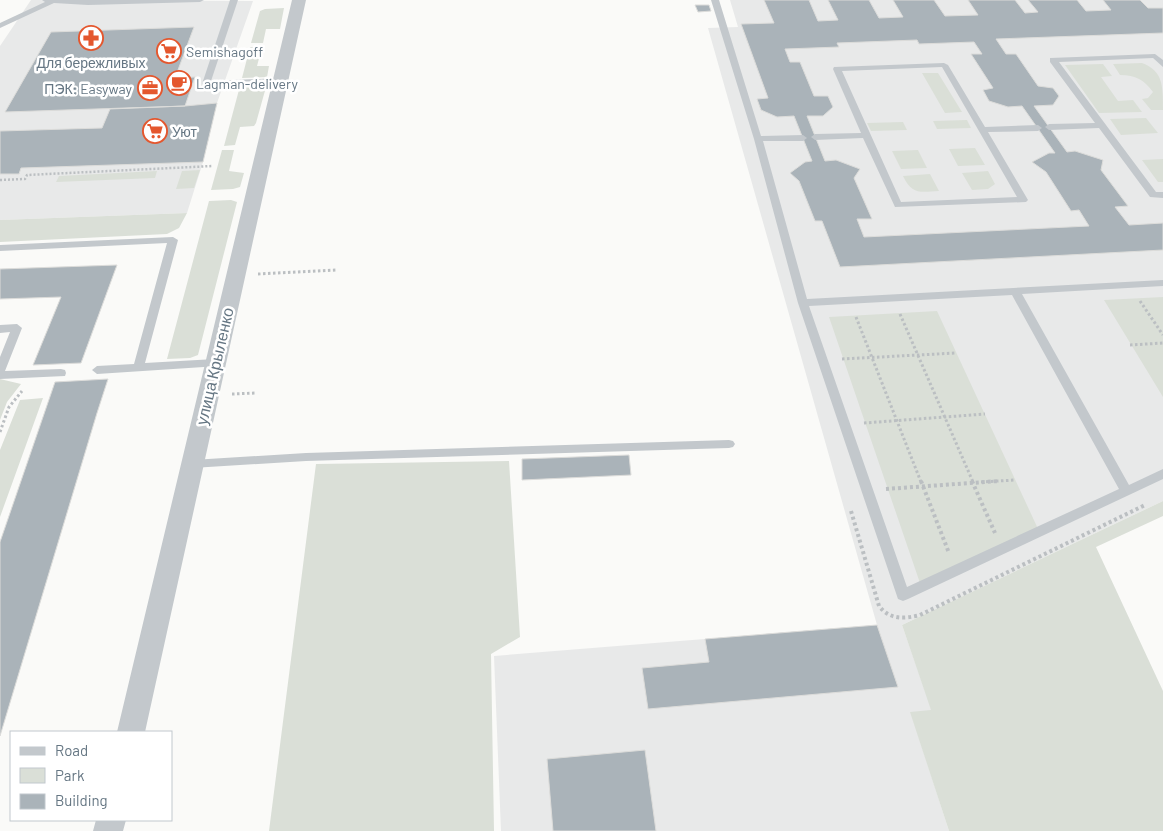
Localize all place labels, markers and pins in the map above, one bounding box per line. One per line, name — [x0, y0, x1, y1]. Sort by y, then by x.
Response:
pharmacy icon: Для бережливых — [78, 25, 104, 51]
supermarket icon: Semishagoff — [156, 38, 182, 64]
place label: Semishagoff — [186, 43, 263, 60]
place label: Для бережливых — [37, 54, 145, 71]
cafe icon: Lagman-delivery — [166, 70, 192, 96]
office icon: ПЭК: Easyway — [137, 75, 163, 101]
place label: Lagman-delivery — [196, 75, 299, 92]
place label: ПЭК: Easyway — [44, 80, 133, 97]
supermarket icon: Уют — [142, 118, 168, 144]
place label: Уют — [172, 123, 197, 140]

